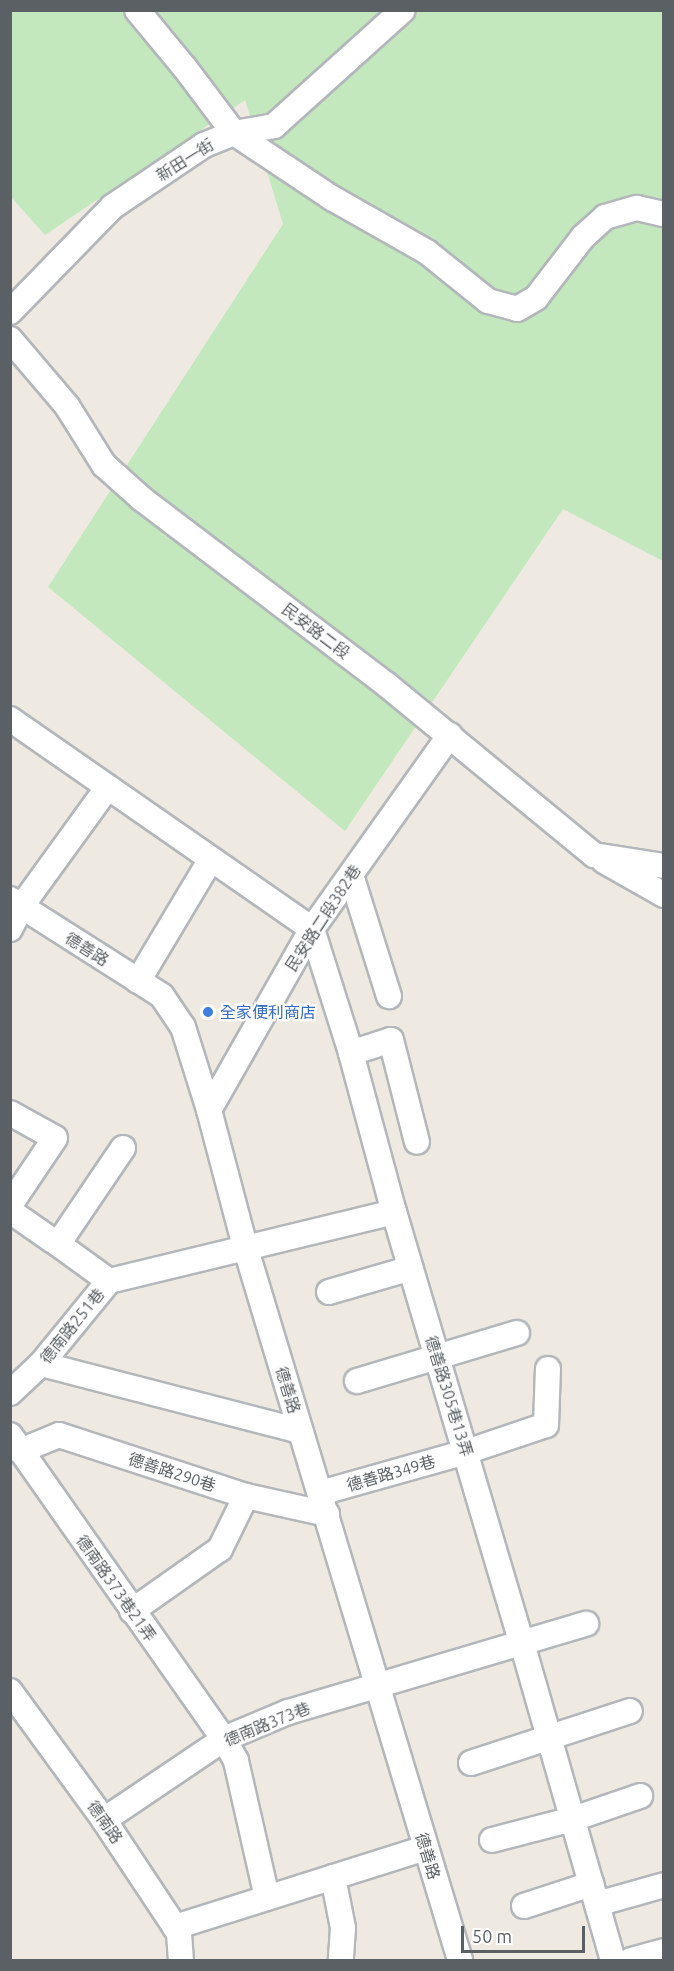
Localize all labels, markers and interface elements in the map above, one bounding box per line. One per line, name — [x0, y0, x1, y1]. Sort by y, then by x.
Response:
street label: 新田一街 — [153, 135, 217, 185]
street label: 民安路二段 — [278, 599, 354, 663]
street label: 民安路二段382巷 — [281, 861, 365, 975]
street label: 德善路 — [62, 928, 112, 970]
place label: 全家便利商店 — [220, 1002, 316, 1022]
marker: 全家便利商店 — [201, 1005, 215, 1019]
street label: 德南路251巷 — [36, 1285, 108, 1367]
street label: 德善路305巷13弄 — [422, 1333, 476, 1459]
street label: 德善路 — [272, 1364, 304, 1416]
street label: 德善路290巷 — [126, 1449, 218, 1495]
street label: 德善路349巷 — [345, 1451, 437, 1495]
street label: 德南路373巷21弄 — [72, 1531, 160, 1645]
street label: 德南路373巷 — [221, 1698, 313, 1750]
street label: 德南路 — [83, 1797, 127, 1847]
street label: 德善路 — [412, 1830, 444, 1882]
scale bar — [464, 1914, 588, 1952]
text: 50 m — [472, 1926, 512, 1946]

